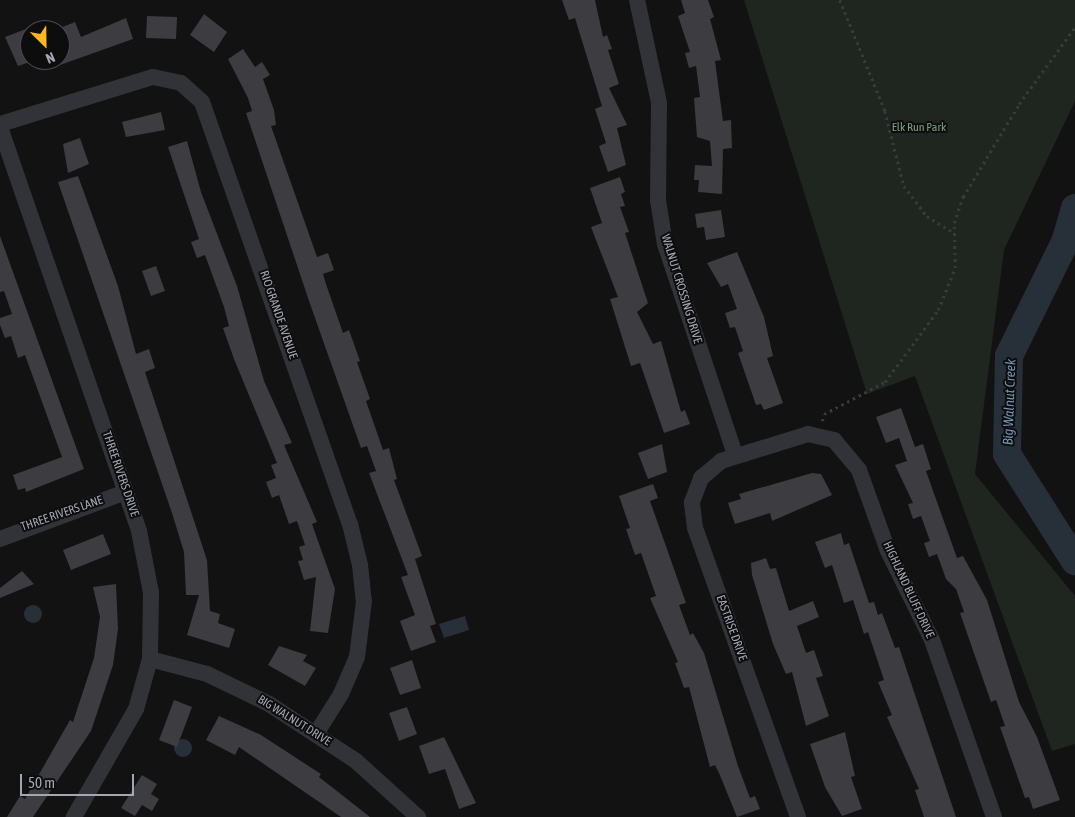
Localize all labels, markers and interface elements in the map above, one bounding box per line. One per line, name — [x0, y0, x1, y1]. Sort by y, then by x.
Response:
north arrow — [20, 20, 70, 70]
text: N — [44, 49, 57, 67]
park label: Elk Run Park — [892, 121, 946, 135]
street label: WALNUT CROSSING DRIVE — [658, 233, 704, 345]
street label: RIO GRANDE AVENUE — [256, 269, 300, 361]
water label: Big Walnut Creek — [999, 359, 1019, 445]
street label: THREE RIVERS DRIVE — [99, 429, 141, 519]
street label: THREE RIVERS LANE — [19, 493, 105, 535]
street label: HIGHLAND BLUFF DRIVE — [879, 539, 937, 641]
street label: EASTRISE DRIVE — [712, 593, 750, 663]
street label: BIG WALNUT DRIVE — [255, 693, 333, 749]
scale bar — [22, 764, 136, 796]
text: 50 m — [28, 774, 55, 791]

